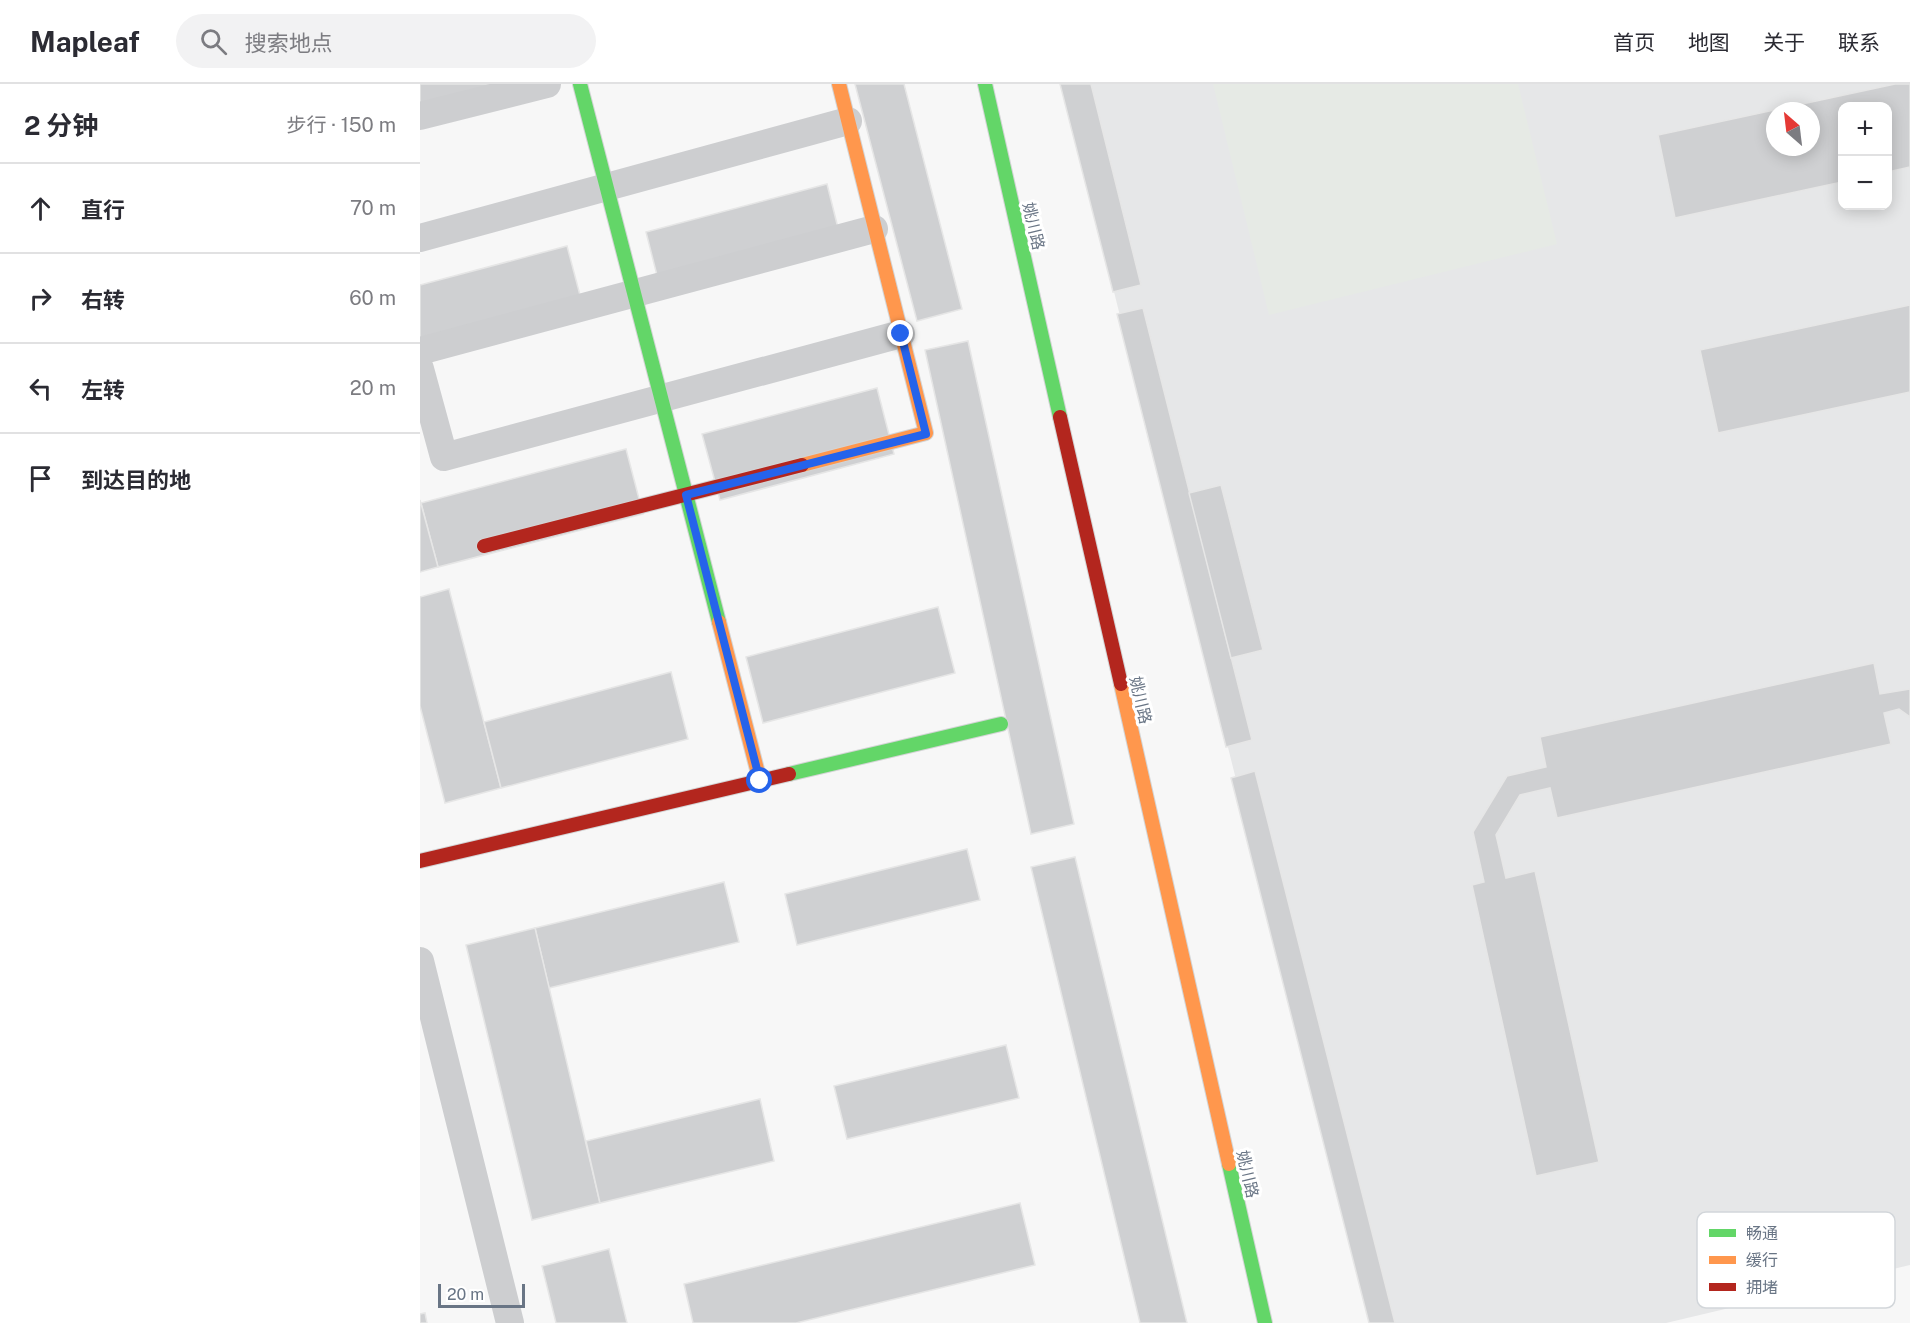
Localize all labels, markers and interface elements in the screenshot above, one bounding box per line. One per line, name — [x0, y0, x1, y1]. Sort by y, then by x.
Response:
search box — [176, 14, 596, 68]
text: Mapleaf — [30, 25, 140, 58]
icon: search — [197, 25, 230, 58]
text: 搜索地点 — [245, 30, 333, 56]
text: 首页 — [1613, 30, 1655, 55]
text: 地图 — [1688, 30, 1730, 55]
text: 关于 — [1763, 30, 1805, 55]
text: 联系 — [1838, 30, 1880, 55]
north arrow — [1766, 102, 1820, 156]
map controls — [1838, 102, 1892, 210]
button: + — [1838, 102, 1892, 156]
text: 2 分钟 — [24, 110, 98, 141]
text: 步行 · 150 m — [286, 113, 396, 137]
button: − — [1838, 156, 1892, 210]
icon: ahead — [24, 192, 57, 225]
text: 70 m — [350, 196, 396, 220]
text: 直行 — [81, 197, 125, 223]
street label: 姚川路 — [1019, 201, 1048, 252]
icon: right — [24, 282, 57, 315]
text: 60 m — [349, 286, 396, 310]
text: 右转 — [81, 287, 125, 313]
route end — [887, 320, 913, 346]
icon: left — [24, 372, 57, 405]
text: 20 m — [350, 376, 396, 400]
text: 左转 — [81, 377, 125, 403]
icon: arrive — [24, 462, 57, 495]
text: 到达目的地 — [81, 467, 191, 493]
street label: 姚川路 — [1126, 675, 1155, 726]
route start — [746, 767, 772, 793]
street label: 姚川路 — [1233, 1149, 1262, 1200]
legend — [1697, 1212, 1895, 1308]
text: 畅通 — [1746, 1224, 1778, 1243]
text: 缓行 — [1746, 1251, 1778, 1270]
text: 拥堵 — [1746, 1278, 1778, 1297]
scale bar — [438, 1281, 525, 1308]
text: 20 m — [447, 1285, 484, 1304]

